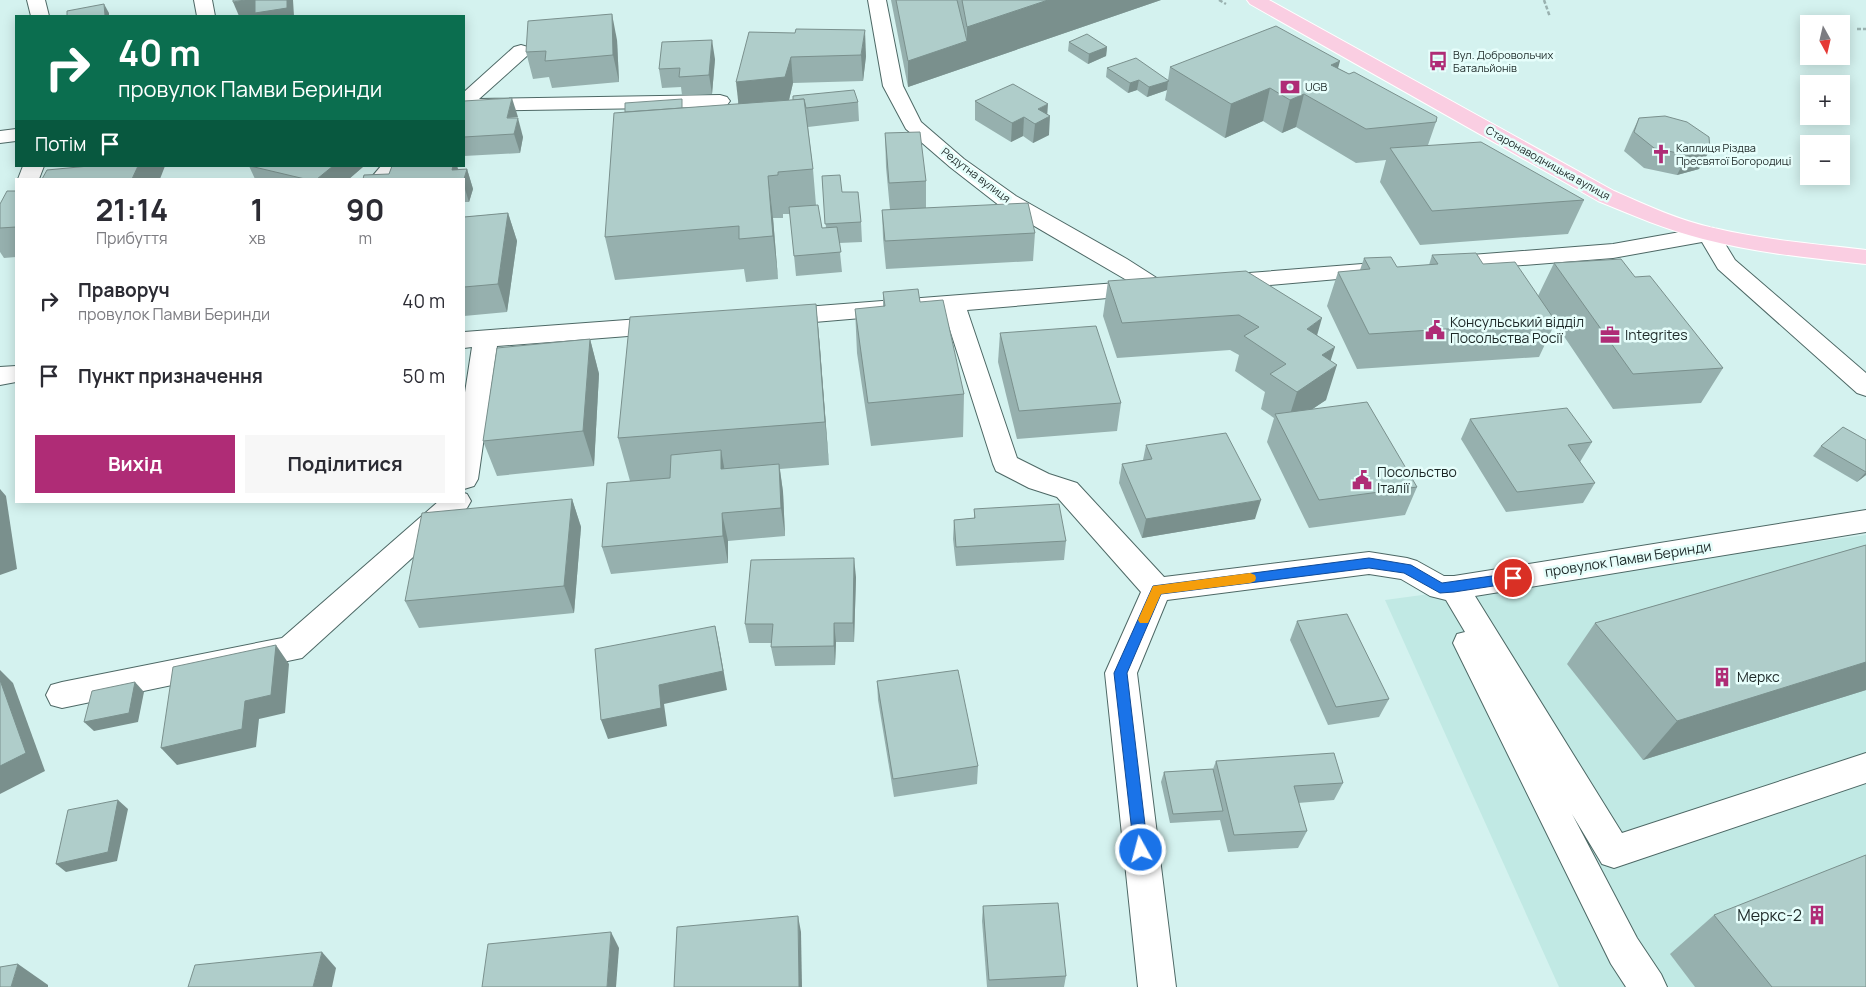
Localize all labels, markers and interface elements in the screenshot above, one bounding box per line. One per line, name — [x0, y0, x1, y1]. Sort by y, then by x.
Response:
north arrow — [1800, 15, 1850, 65]
map controls — [1800, 15, 1850, 185]
text: 40 m — [118, 29, 201, 77]
icon: right — [35, 35, 100, 100]
place label: Вул. Добровольчих Батальйонів — [1453, 47, 1553, 75]
bus stop icon: Вул. Добровольчих Батальйонів — [1427, 50, 1449, 72]
text: провулок Памви Беринди — [118, 74, 382, 104]
button: + — [1800, 75, 1850, 125]
bank icon: UGB — [1279, 76, 1301, 98]
place label: UGB — [1305, 79, 1327, 94]
street label: Старонаводницька вулиця — [1483, 122, 1613, 203]
icon: arrive — [96, 130, 124, 158]
text: Потім — [35, 131, 86, 157]
button: − — [1800, 135, 1850, 185]
place label: Каплиця Різдва Пресвятої Богородиці — [1676, 140, 1791, 168]
church icon: Каплиця Різдва Пресвятої Богородиці — [1650, 143, 1672, 165]
street label: Редутна вулиця — [939, 144, 1014, 205]
text: 21:14 — [95, 189, 168, 230]
text: 1 — [251, 189, 264, 230]
text: 90 — [346, 189, 384, 230]
text: Прибуття — [96, 227, 168, 249]
text: хв — [249, 227, 266, 249]
text: m — [359, 227, 372, 249]
text: Праворуч — [78, 277, 170, 303]
icon: right — [35, 287, 63, 315]
text: 40 m — [402, 288, 445, 314]
text: провулок Памви Беринди — [78, 303, 270, 325]
place label: Консульський відділ Посольства Росії — [1450, 312, 1584, 347]
public building icon: Консульський відділ Посольства Росії — [1424, 319, 1446, 341]
office icon: Integrites — [1599, 324, 1621, 346]
place label: Integrites — [1625, 325, 1688, 344]
icon: arrive — [35, 362, 63, 390]
text: Пункт призначення — [78, 363, 263, 389]
text: 50 m — [403, 363, 445, 389]
button: Вихід — [35, 435, 235, 493]
button: Поділитися — [245, 435, 445, 493]
place label: Посольство Італії — [1377, 462, 1457, 497]
public building icon: Посольство Італії — [1351, 469, 1373, 491]
street label: провулок Памви Беринди — [1543, 536, 1712, 581]
pin — [1492, 557, 1534, 599]
icon: arrive — [1499, 564, 1527, 592]
building icon: Меркс — [1711, 666, 1733, 688]
place label: Меркс — [1737, 667, 1780, 686]
position arrow — [1114, 823, 1166, 875]
place label: Меркс-2 — [1737, 904, 1802, 926]
building icon: Меркс-2 — [1806, 904, 1828, 926]

